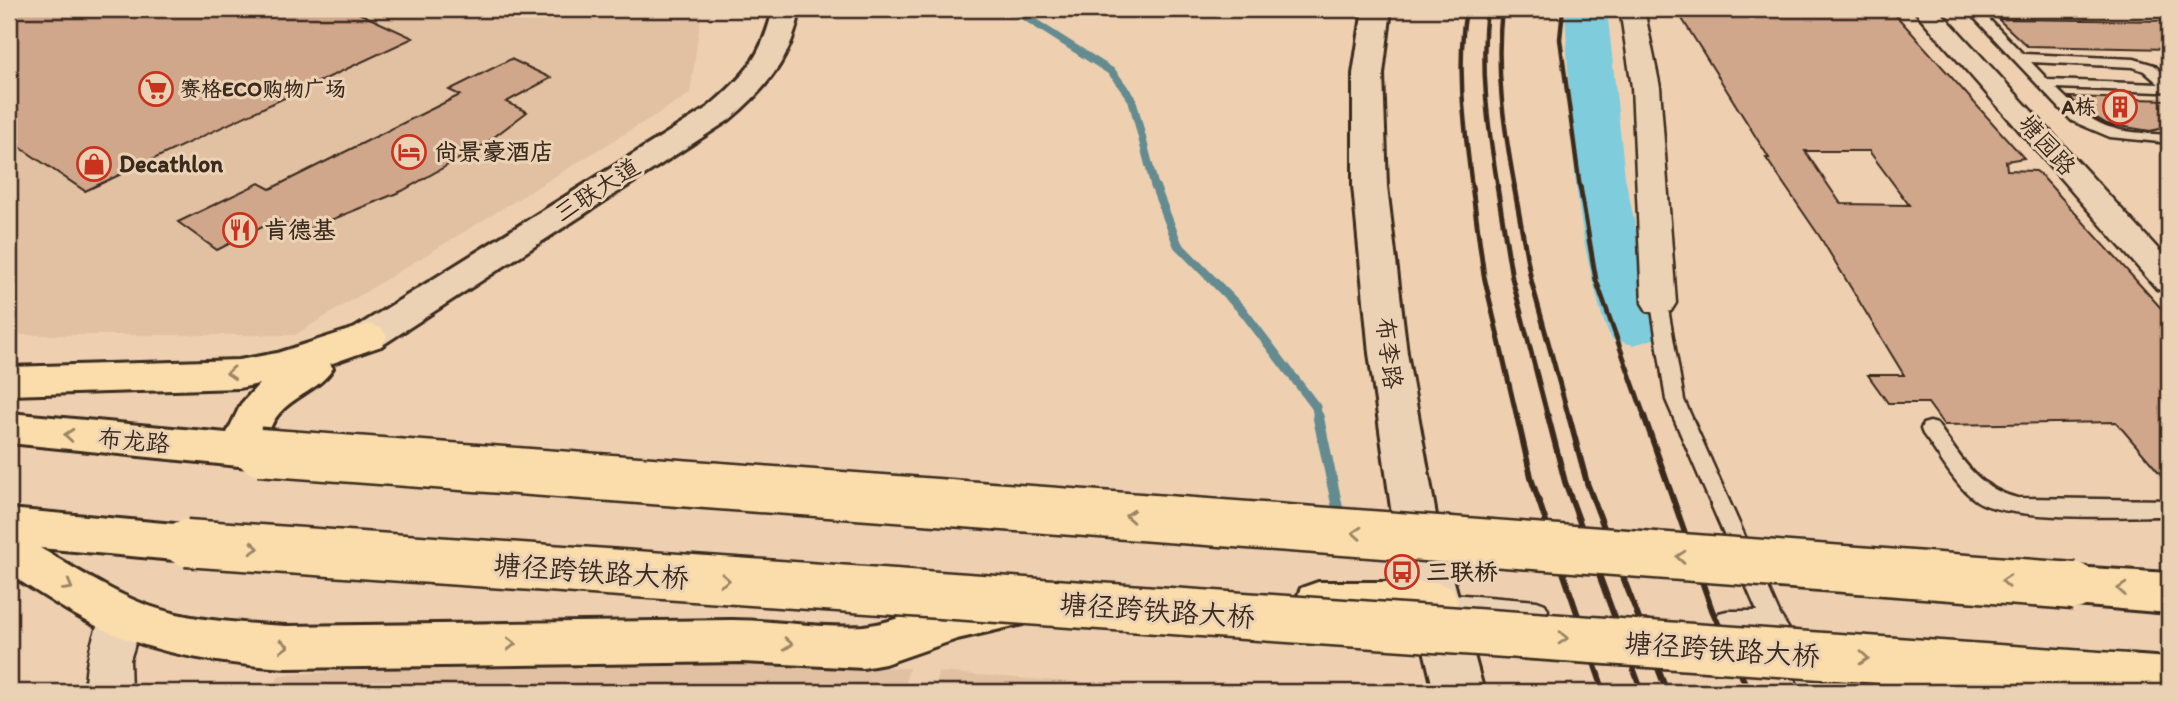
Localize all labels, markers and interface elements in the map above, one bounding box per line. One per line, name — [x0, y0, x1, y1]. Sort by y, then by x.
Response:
supermarket icon: 赛格ECO购物广场 — [137, 70, 175, 108]
place label: 赛格ECO购物广场 — [180, 76, 346, 101]
building icon: A栋 — [2101, 88, 2139, 126]
place label: A栋 — [2061, 94, 2096, 119]
street label: 塘园路 — [2013, 108, 2082, 181]
hotel icon: 尚景豪酒店 — [390, 133, 428, 171]
place label: 尚景豪酒店 — [434, 137, 554, 166]
shop icon: Decathlon — [75, 145, 113, 183]
place label: Decathlon — [119, 149, 223, 178]
street label: 三联大道 — [549, 151, 645, 228]
restaurant icon: 肯德基 — [221, 211, 259, 249]
place label: 肯德基 — [264, 215, 336, 244]
street label: 布李路 — [1371, 315, 1408, 390]
one-way arrow — [226, 366, 237, 381]
street label: 布龙路 — [97, 423, 171, 458]
one-way arrow — [63, 428, 74, 443]
one-way arrow — [1124, 509, 1135, 524]
one-way arrow — [1351, 526, 1362, 541]
one-way arrow — [249, 540, 260, 555]
street label: 塘径跨铁路大桥 — [492, 547, 690, 595]
one-way arrow — [1675, 550, 1686, 565]
bus stop icon: 三联桥 — [1383, 553, 1421, 591]
place label: 三联桥 — [1426, 557, 1498, 586]
one-way arrow — [720, 572, 731, 587]
one-way arrow — [2000, 574, 2011, 589]
one-way arrow — [61, 578, 73, 591]
one-way arrow — [2116, 582, 2127, 597]
street label: 塘径跨铁路大桥 — [1058, 586, 1256, 634]
street label: 塘径跨铁路大桥 — [1623, 625, 1821, 673]
one-way arrow — [1558, 630, 1569, 645]
one-way arrow — [507, 636, 517, 652]
one-way arrow — [783, 636, 794, 651]
one-way arrow — [279, 639, 290, 654]
one-way arrow — [1859, 651, 1870, 666]

